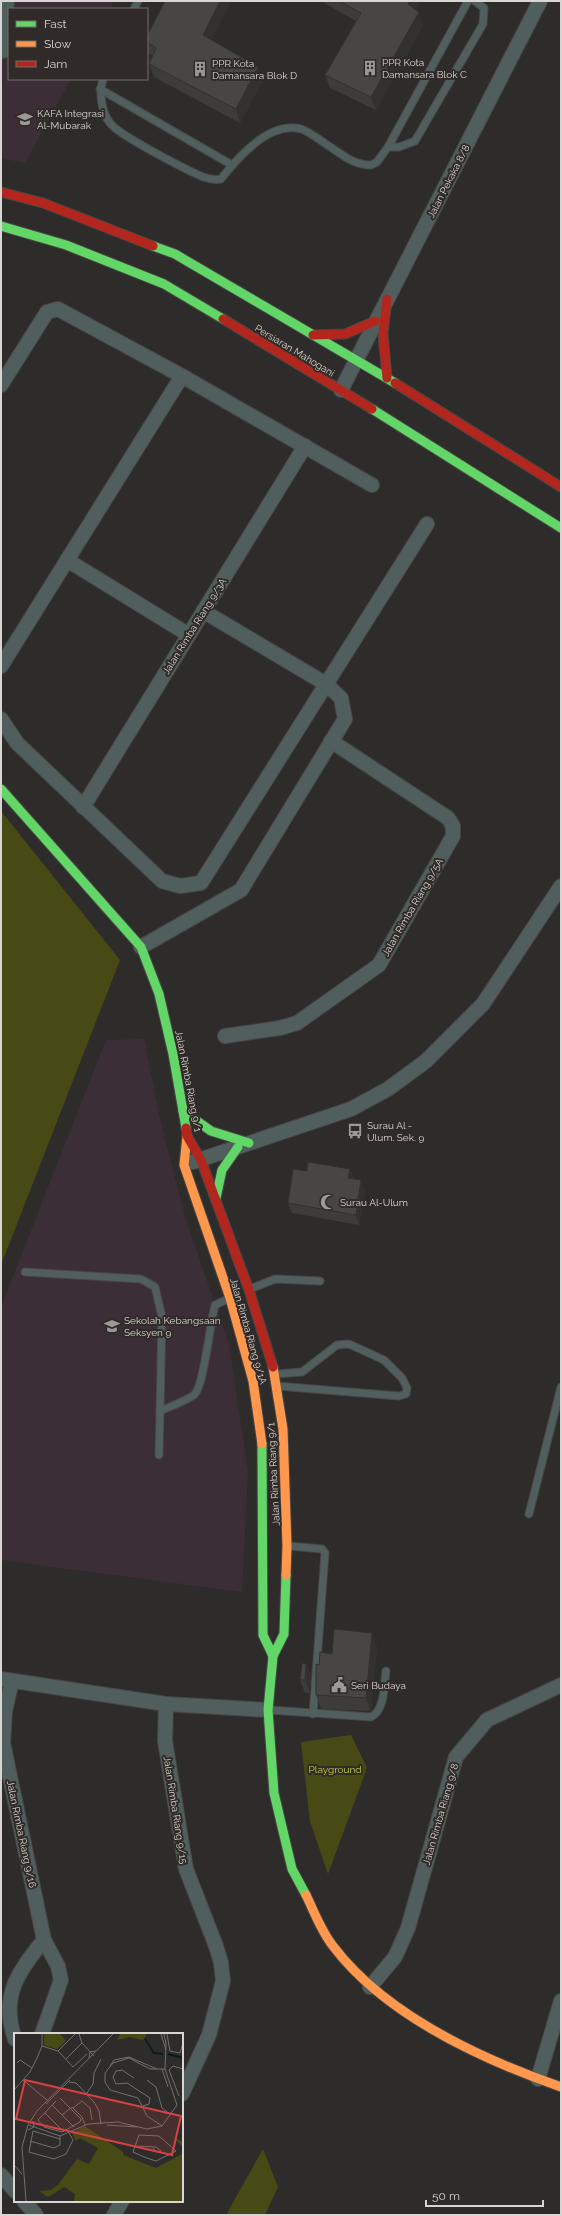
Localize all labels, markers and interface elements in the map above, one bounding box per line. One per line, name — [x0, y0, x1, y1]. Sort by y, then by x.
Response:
legend — [8, 8, 148, 80]
text: Fast — [44, 17, 67, 31]
text: Slow — [44, 37, 71, 51]
text: Jam — [44, 57, 67, 71]
place label: PPR Kota Damansara Blok C — [382, 57, 467, 80]
place label: PPR Kota Damansara Blok D — [212, 58, 297, 81]
building icon: PPR Kota Damansara Blok C — [361, 59, 379, 77]
building icon: PPR Kota Damansara Blok D — [191, 60, 209, 78]
place label: KAFA Integrasi Al-Mubarak — [37, 108, 104, 131]
school or university icon: KAFA Integrasi Al-Mubarak — [16, 110, 34, 128]
street label: Jalan Pekaka 8/8 — [425, 143, 472, 220]
street label: Persiaran Mahogani — [253, 322, 337, 379]
street label: Jalan Rimba Riang 9/3A — [160, 576, 229, 676]
street label: Jalan Rimba Riang 9/5A — [380, 856, 445, 958]
street label: Jalan Rimba Riang 9/1 — [173, 1029, 204, 1134]
place label: Surau Al - Ulum. Sek. 9 — [367, 1120, 424, 1143]
bus stop icon: Surau Al - Ulum. Sek. 9 — [346, 1122, 364, 1140]
mosque icon: Surau Al-Ulum — [319, 1193, 337, 1211]
place label: Surau Al-Ulum — [340, 1197, 408, 1208]
street label: Jalan Rimba Riang 9/1A — [228, 1277, 269, 1386]
place label: Sekolah Kebangsaan Seksyen 9 — [124, 1315, 221, 1338]
school or university icon: Sekolah Kebangsaan Seksyen 9 — [103, 1317, 121, 1335]
street label: Jalan Rimba Riang 9/1 — [265, 1421, 282, 1526]
public building icon: Seri Budaya — [330, 1676, 348, 1694]
place label: Seri Budaya — [351, 1680, 406, 1691]
street label: Jalan Rimba Riang 9/15 — [162, 1755, 190, 1865]
street label: Jalan Rimba Riang 9/8 — [421, 1762, 460, 1866]
park label: Playground — [309, 1764, 361, 1775]
street label: Jalan Rimba Riang 9/16 — [5, 1779, 38, 1889]
inset map — [14, 2033, 183, 2202]
scale bar — [426, 2182, 543, 2208]
text: 50 m — [432, 2189, 460, 2203]

